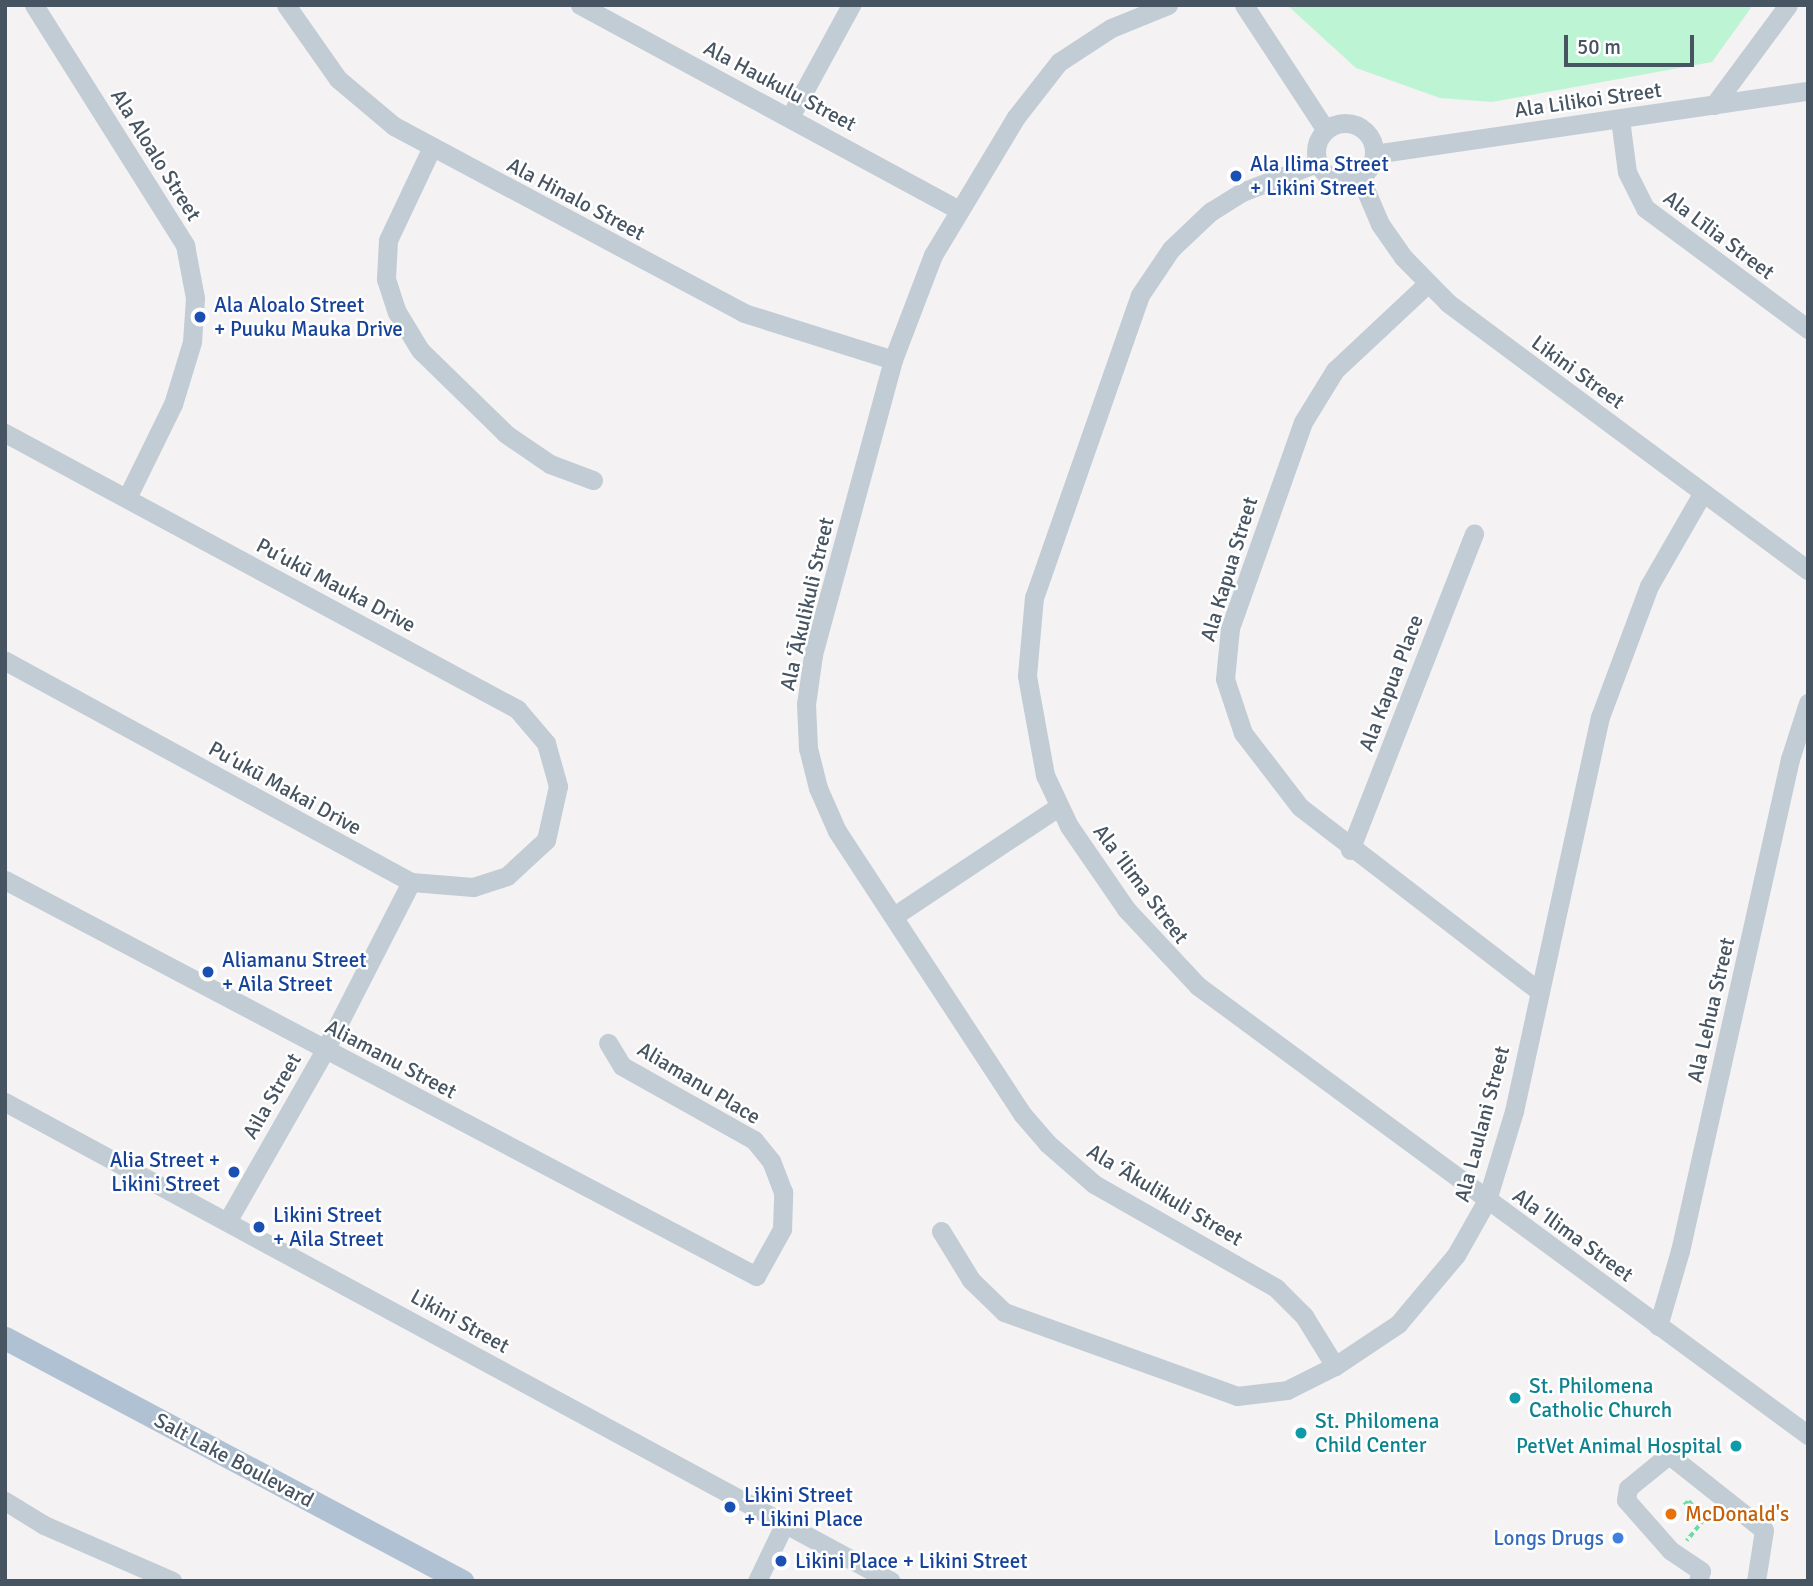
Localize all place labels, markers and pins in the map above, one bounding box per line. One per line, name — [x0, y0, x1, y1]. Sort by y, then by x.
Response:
place label: Ala Ilima Street + Likini Street — [1250, 151, 1389, 201]
marker: Ala Ilima Street + Likini Street — [1228, 168, 1244, 184]
place label: Ala Aloalo Street + Puuku Mauka Drive — [214, 292, 403, 342]
marker: Ala Aloalo Street + Puuku Mauka Drive — [192, 309, 208, 325]
place label: Aliamanu Street + Aila Street — [222, 947, 367, 997]
marker: Aliamanu Street + Aila Street — [200, 964, 216, 980]
place label: Alia Street + Likini Street — [110, 1147, 220, 1197]
marker: Alia Street + Likini Street — [226, 1164, 242, 1180]
place label: Likini Street + Aila Street — [273, 1202, 384, 1252]
marker: Likini Street + Aila Street — [251, 1219, 267, 1235]
place label: St. Philomena Catholic Church — [1529, 1373, 1672, 1423]
marker: St. Philomena Catholic Church — [1507, 1390, 1523, 1406]
place label: St. Philomena Child Center — [1315, 1408, 1439, 1458]
marker: St. Philomena Child Center — [1293, 1425, 1309, 1441]
place label: PetVet Animal Hospital — [1516, 1433, 1722, 1459]
marker: PetVet Animal Hospital — [1728, 1438, 1744, 1454]
place label: Likini Street + Likini Place — [744, 1482, 863, 1532]
marker: Likini Street + Likini Place — [722, 1499, 738, 1515]
place label: McDonald's — [1685, 1501, 1789, 1527]
marker: McDonald's — [1663, 1506, 1679, 1522]
place label: Longs Drugs — [1493, 1525, 1604, 1551]
marker: Longs Drugs — [1610, 1530, 1626, 1546]
place label: Likini Place + Likini Street — [795, 1548, 1028, 1574]
marker: Likini Place + Likini Street — [773, 1553, 789, 1569]

